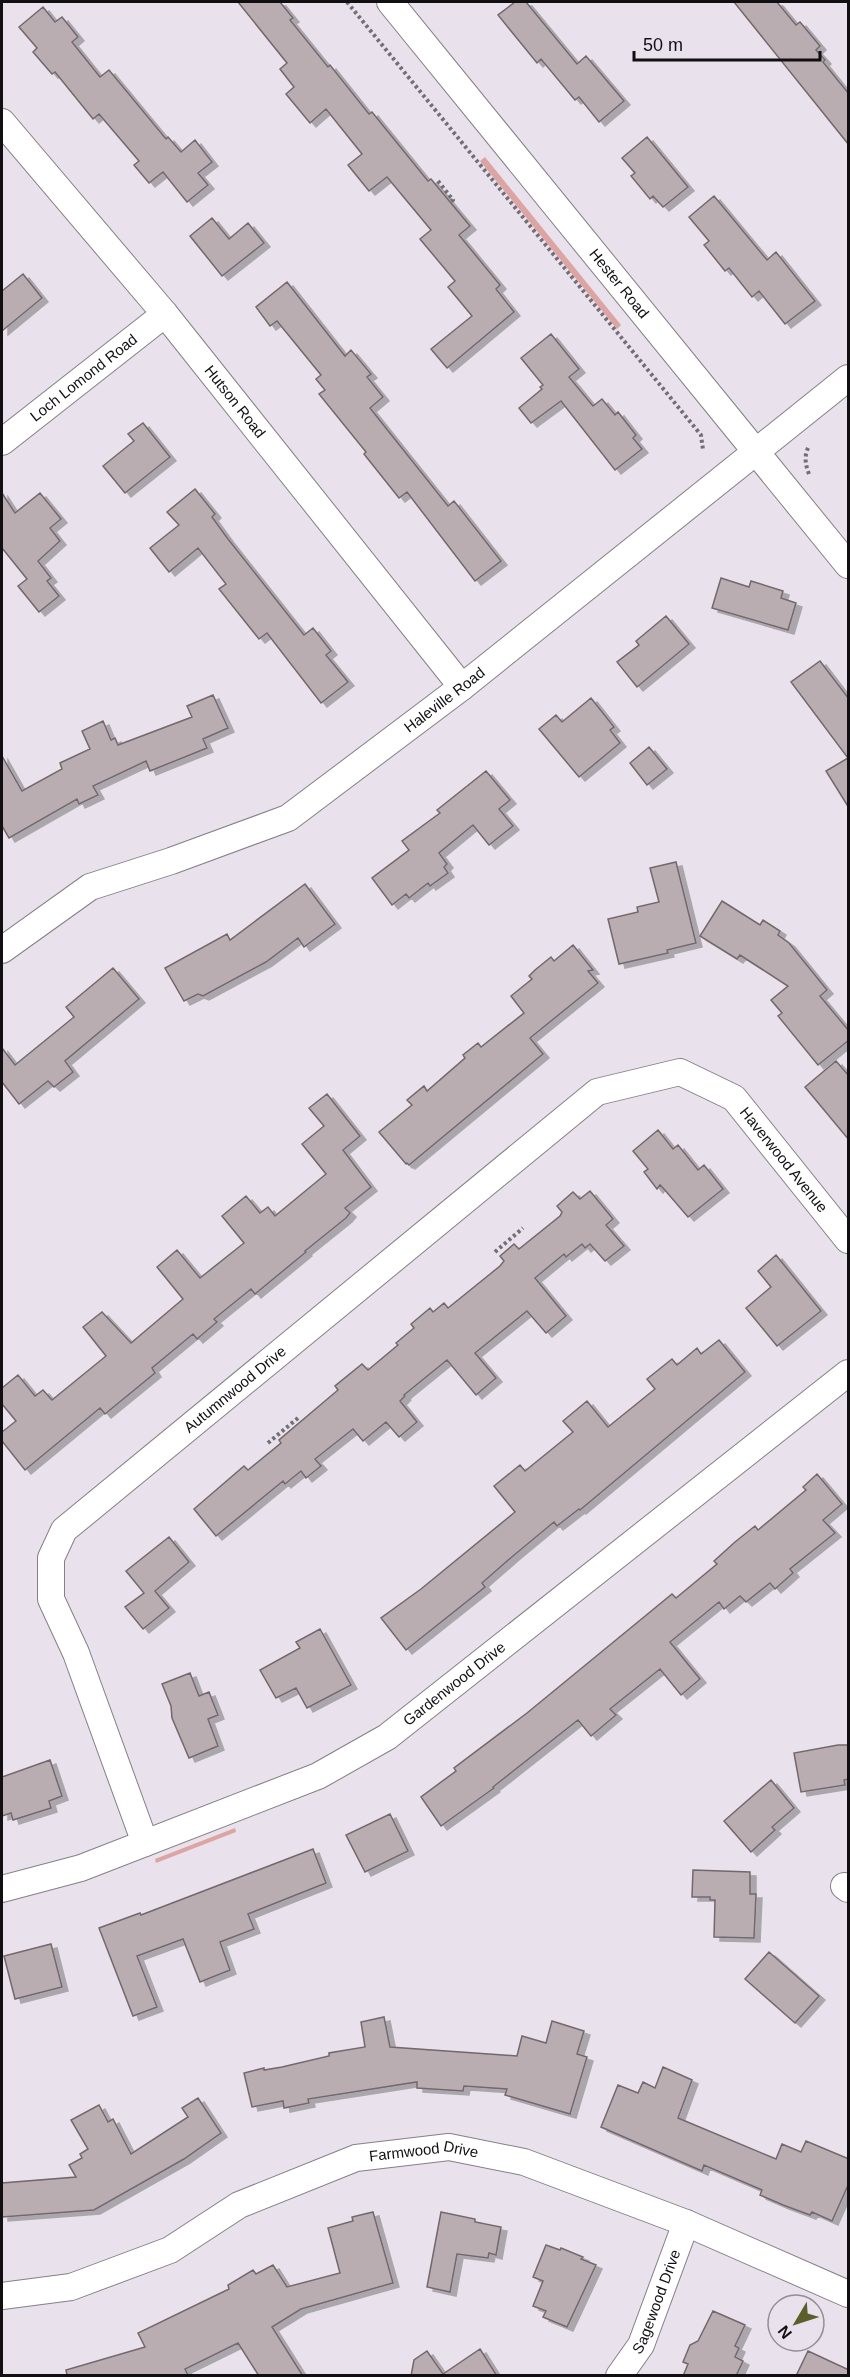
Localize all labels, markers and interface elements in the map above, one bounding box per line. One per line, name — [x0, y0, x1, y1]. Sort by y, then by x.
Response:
scale bar — [634, 24, 820, 62]
text: 50 m — [643, 35, 683, 55]
street label: Hester Road — [586, 245, 653, 321]
street label: Loch Lomond Road — [27, 330, 140, 425]
street label: Hutson Road — [201, 362, 269, 441]
street label: Haleville Road — [401, 663, 488, 736]
street label: Haverwood Avenue — [737, 1104, 831, 1215]
street label: Autumnwood Drive — [180, 1342, 289, 1436]
street label: Gardenwood Drive — [400, 1638, 508, 1729]
street label: Farmwood Drive — [368, 2137, 480, 2164]
street label: Sagewood Drive — [628, 2247, 683, 2357]
north arrow — [766, 2293, 826, 2353]
text: N — [774, 2322, 795, 2342]

